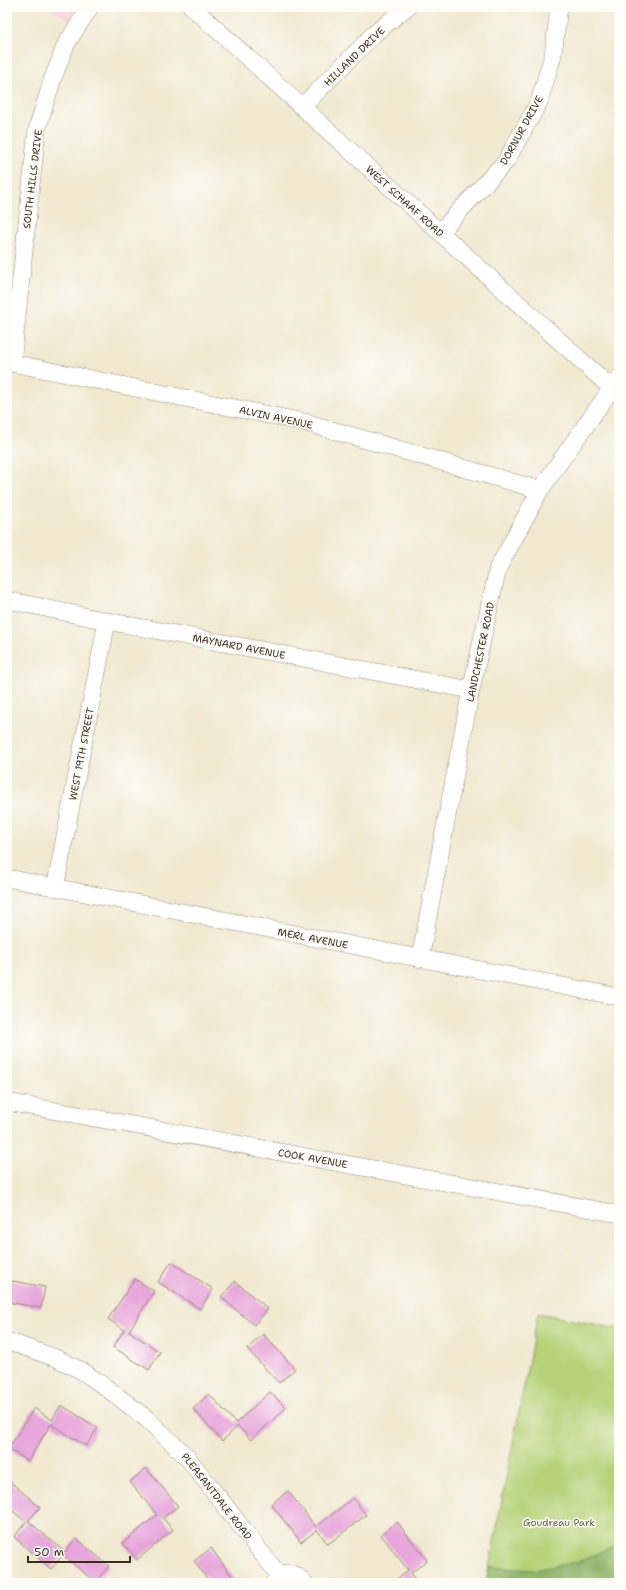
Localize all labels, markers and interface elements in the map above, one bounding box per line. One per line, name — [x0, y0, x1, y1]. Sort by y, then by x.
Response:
street label: HILLAND DRIVE — [321, 24, 388, 89]
street label: DORNUR DRIVE — [497, 93, 546, 167]
street label: SOUTH HILLS DRIVE — [20, 129, 45, 229]
street label: WEST SCHAAF ROAD — [363, 163, 447, 240]
street label: ALVIN AVENUE — [238, 403, 314, 432]
street label: LANDCHESTER ROAD — [464, 601, 498, 703]
street label: MAYNARD AVENUE — [191, 631, 286, 662]
street label: WEST 19TH STREET — [66, 707, 97, 802]
street label: MERL AVENUE — [276, 925, 349, 952]
street label: COOK AVENUE — [277, 1146, 349, 1171]
street label: PLEASANTDALE ROAD — [179, 1450, 255, 1543]
park label: Goudreau Park — [523, 1516, 595, 1529]
scale bar — [28, 1538, 130, 1564]
text: 50 m — [34, 1544, 64, 1560]

